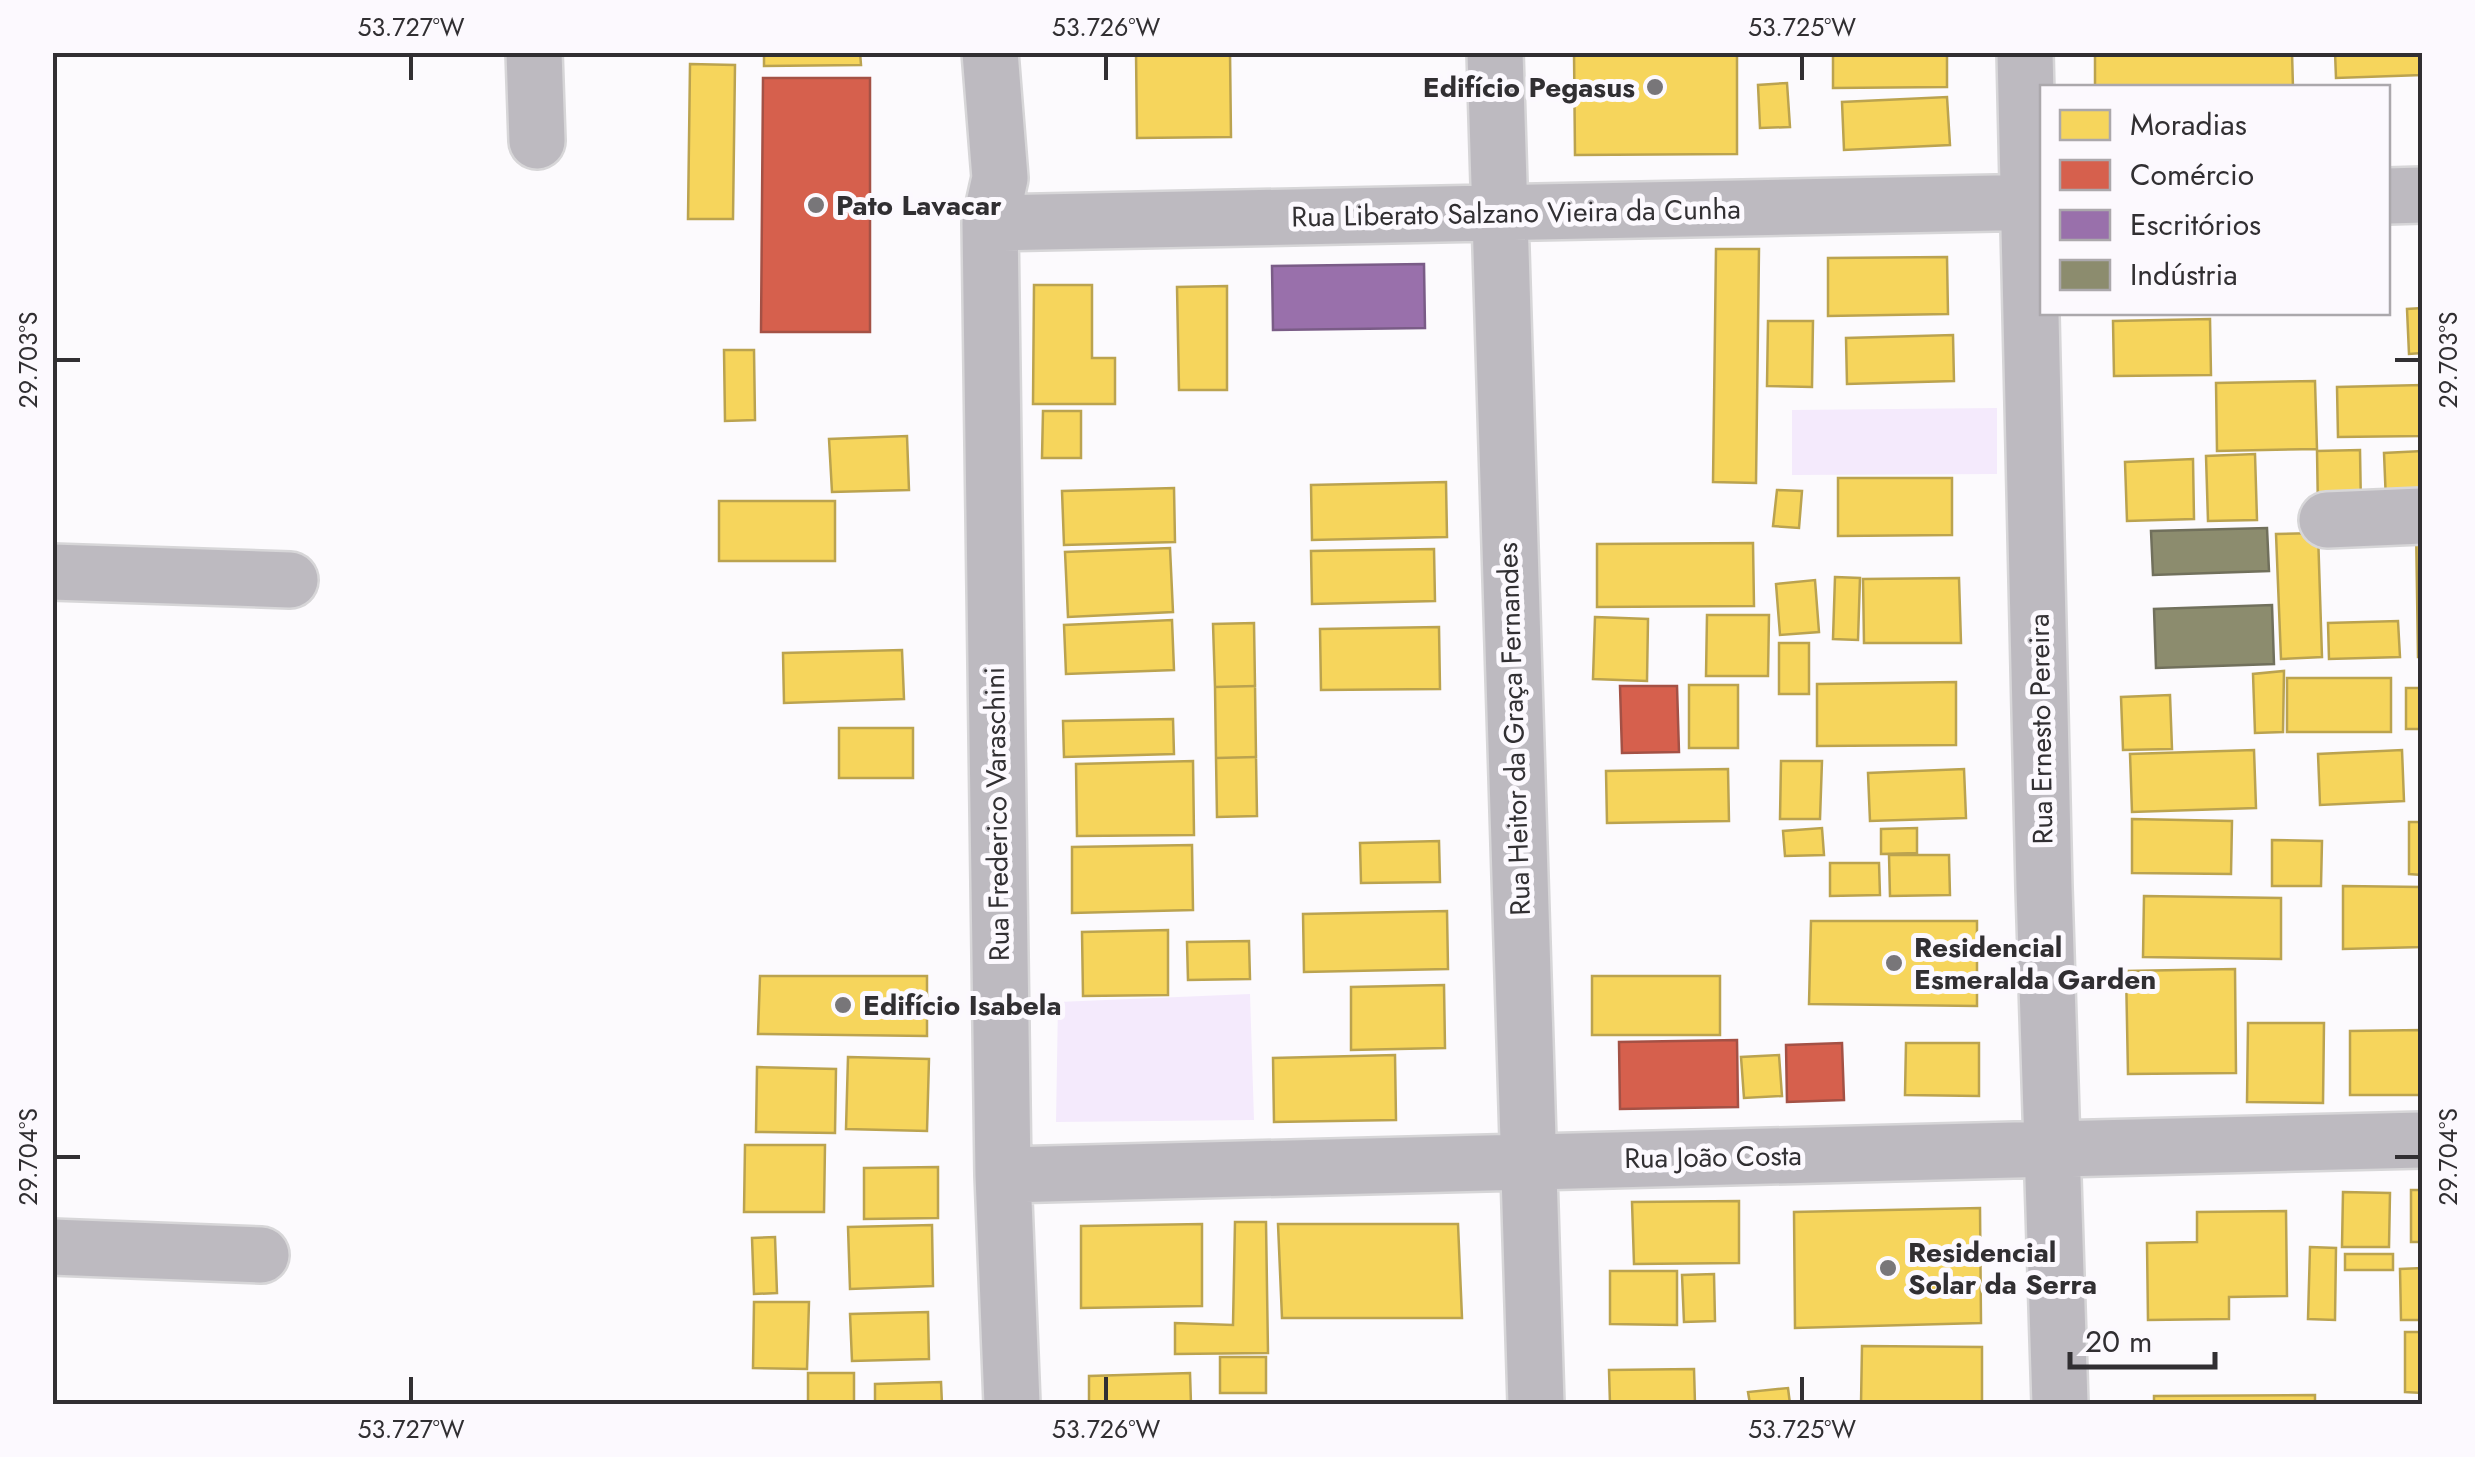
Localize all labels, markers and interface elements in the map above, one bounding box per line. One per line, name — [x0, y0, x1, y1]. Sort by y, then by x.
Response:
text: 53.727°W — [357, 9, 465, 45]
text: 53.726°W — [1052, 9, 1160, 45]
text: 53.725°W — [1748, 9, 1856, 45]
place label: Edifício Pegasus — [1423, 67, 1635, 108]
marker: Edifício Pegasus — [1644, 76, 1666, 98]
legend — [2040, 85, 2390, 315]
text: Moradias — [2130, 103, 2247, 146]
text: Comércio — [2130, 153, 2254, 196]
place label: Pato Lavacar — [836, 185, 1002, 226]
street label: Rua Liberato Salzano Vieira da Cunha — [1291, 189, 1741, 237]
marker: Pato Lavacar — [805, 194, 827, 216]
text: Escritórios — [2130, 203, 2261, 246]
text: Indústria — [2130, 253, 2238, 296]
text: 29.703°S — [10, 312, 46, 408]
text: 29.703°S — [2430, 312, 2466, 408]
street label: Rua Heitor da Graça Fernandes — [1487, 542, 1541, 916]
street label: Rua Ernesto Pereira — [2018, 613, 2064, 845]
street label: Rua Frederico Varaschini — [974, 666, 1020, 962]
place label: Residencial Esmeralda Garden — [1914, 927, 2156, 1000]
marker: Residencial Esmeralda Garden — [1883, 952, 1905, 974]
place label: Edifício Isabela — [863, 985, 1062, 1026]
marker: Edifício Isabela — [832, 994, 854, 1016]
text: 29.704°S — [10, 1108, 46, 1206]
text: 29.704°S — [2430, 1108, 2466, 1206]
street label: Rua João Costa — [1624, 1135, 1802, 1179]
place label: Residencial Solar da Serra — [1908, 1232, 2097, 1305]
marker: Residencial Solar da Serra — [1877, 1257, 1899, 1279]
scale bar — [2070, 1307, 2215, 1369]
text: 20 m — [2085, 1320, 2152, 1363]
text: 53.727°W — [357, 1411, 465, 1447]
text: 53.726°W — [1052, 1411, 1160, 1447]
text: 53.725°W — [1748, 1411, 1856, 1447]

